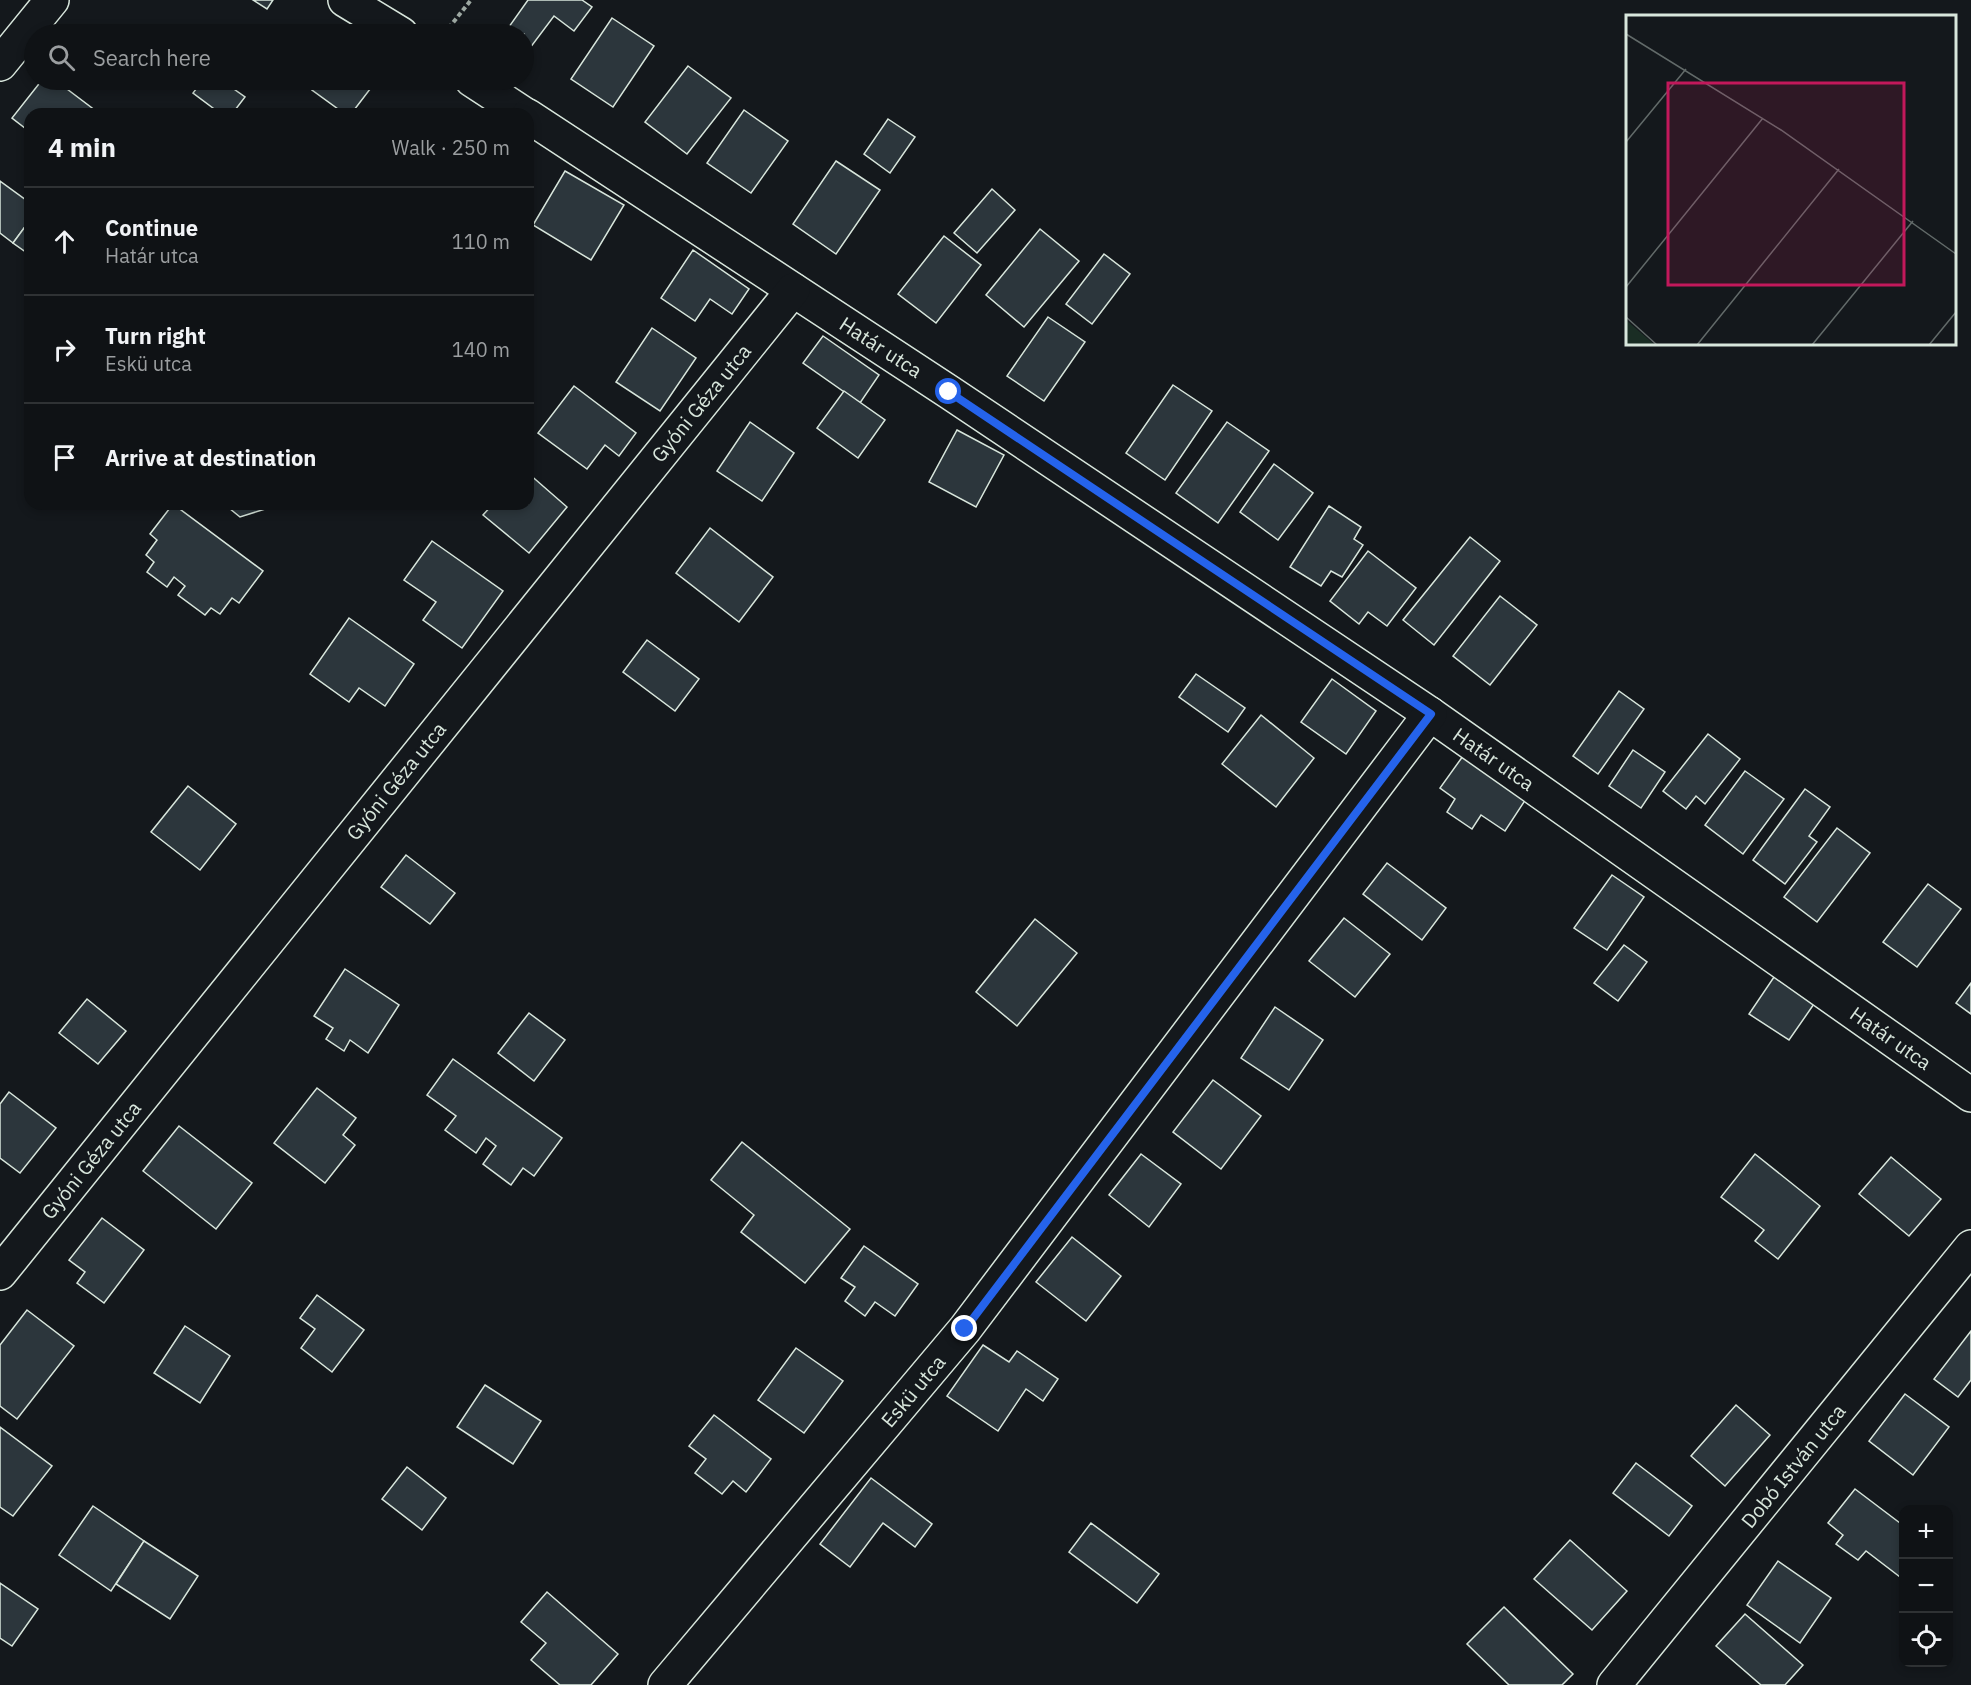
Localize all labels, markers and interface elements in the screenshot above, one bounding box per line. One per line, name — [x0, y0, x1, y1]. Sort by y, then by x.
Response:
inset map — [1626, 15, 1956, 345]
search box — [24, 24, 534, 90]
icon: search — [45, 41, 78, 74]
text: Search here — [93, 43, 211, 72]
text: 4 min — [48, 130, 116, 164]
text: Walk · 250 m — [392, 134, 510, 161]
text: Continue — [105, 213, 198, 242]
icon: ahead — [48, 225, 81, 258]
text: 110 m — [452, 228, 510, 255]
text: Határ utca — [105, 242, 199, 269]
street label: Határ utca — [834, 310, 928, 384]
text: Turn right — [105, 321, 206, 350]
icon: right — [48, 333, 81, 366]
text: 140 m — [452, 336, 510, 363]
street label: Gyóni Géza utca — [645, 338, 757, 468]
text: Eskü utca — [105, 350, 192, 377]
route start — [935, 378, 961, 404]
icon: arrive — [48, 441, 81, 474]
text: Arrive at destination — [105, 443, 316, 472]
street label: Gyóni Géza utca — [340, 716, 452, 846]
street label: Határ utca — [1448, 721, 1540, 797]
street label: Határ utca — [1845, 1000, 1937, 1076]
street label: Gyóni Géza utca — [35, 1095, 147, 1225]
route end — [951, 1315, 977, 1341]
street label: Eskü utca — [875, 1349, 951, 1433]
street label: Dobó István utca — [1735, 1398, 1852, 1534]
map controls — [1899, 1505, 1953, 1667]
button: + — [1899, 1505, 1953, 1559]
button: − — [1899, 1559, 1953, 1613]
button: locate — [1899, 1613, 1953, 1667]

